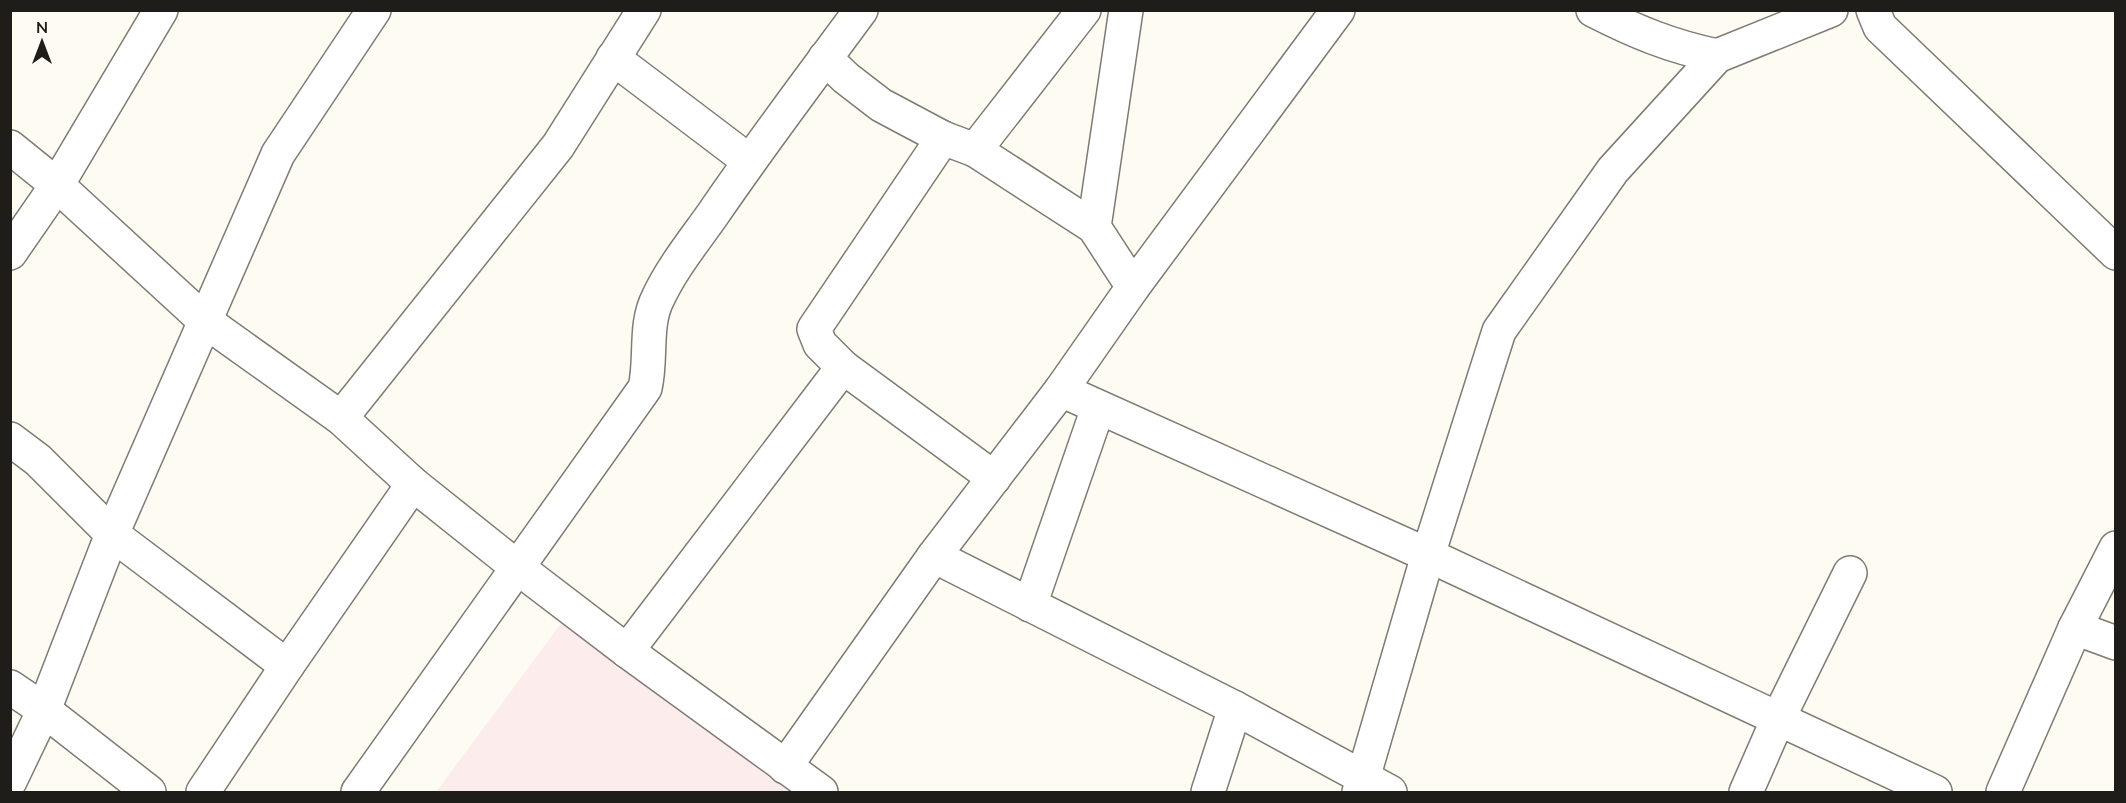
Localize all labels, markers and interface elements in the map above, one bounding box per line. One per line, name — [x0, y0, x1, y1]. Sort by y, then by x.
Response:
north arrow — [12, 12, 72, 72]
text: N — [36, 17, 48, 37]

